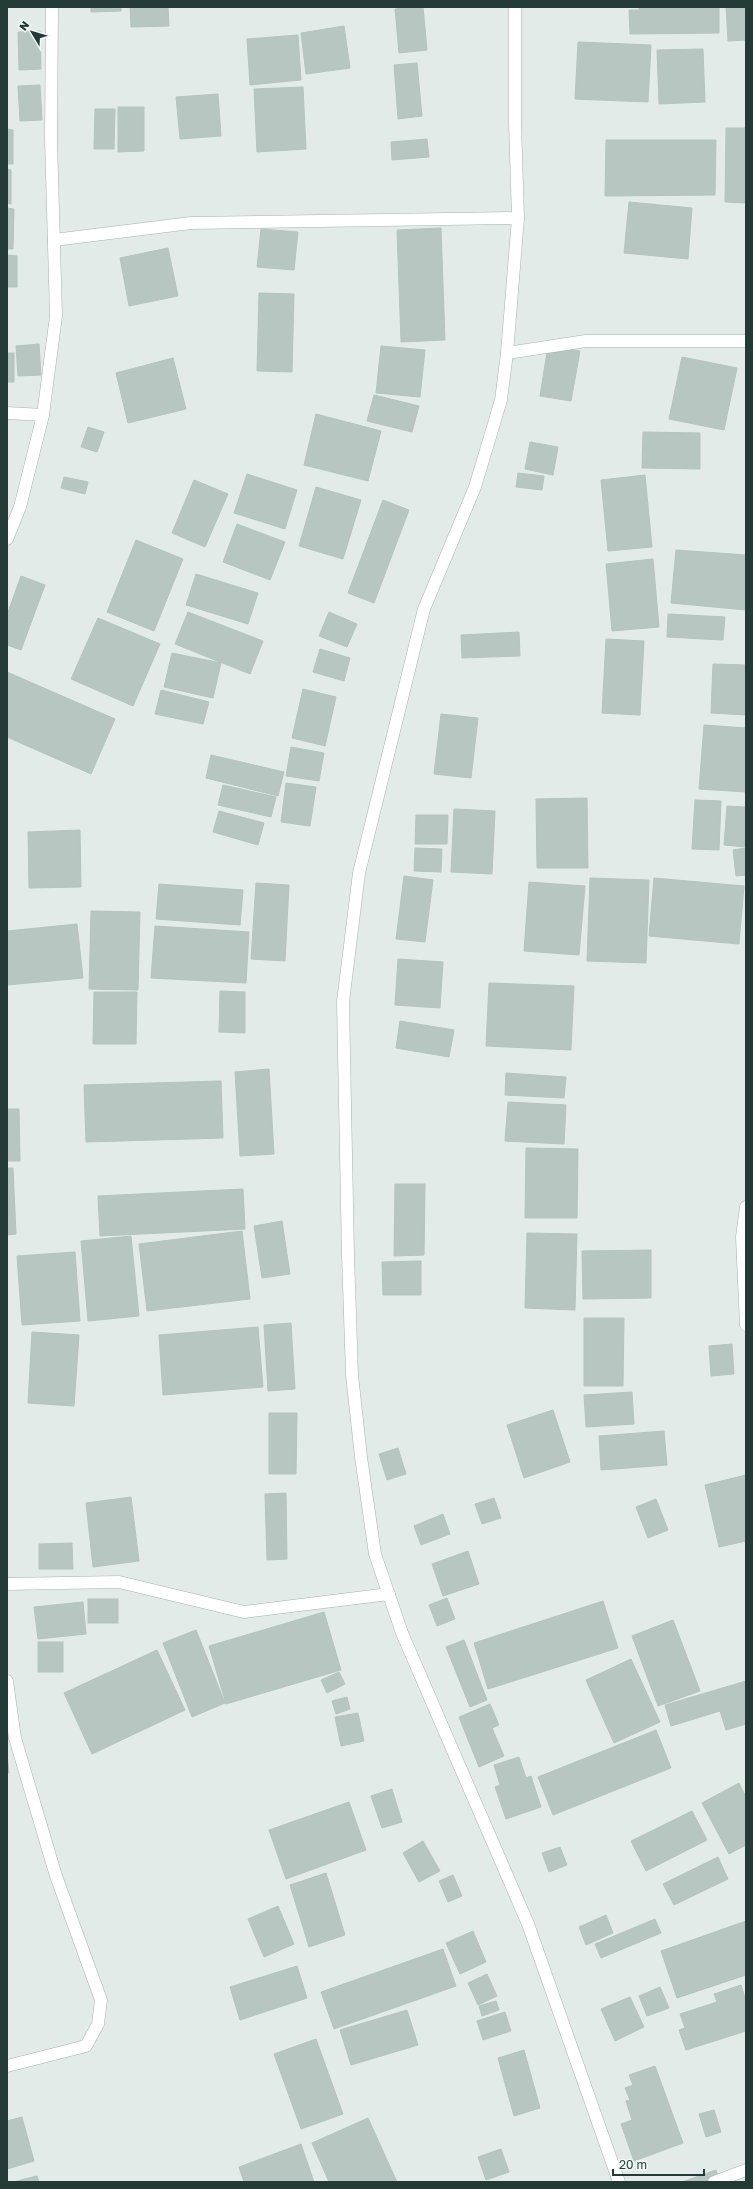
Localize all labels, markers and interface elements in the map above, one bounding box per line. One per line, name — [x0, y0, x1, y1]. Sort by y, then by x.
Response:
north arrow — [12, 12, 52, 52]
text: N — [16, 18, 31, 33]
scale bar — [613, 2151, 704, 2177]
text: 20 m — [619, 2157, 647, 2172]

